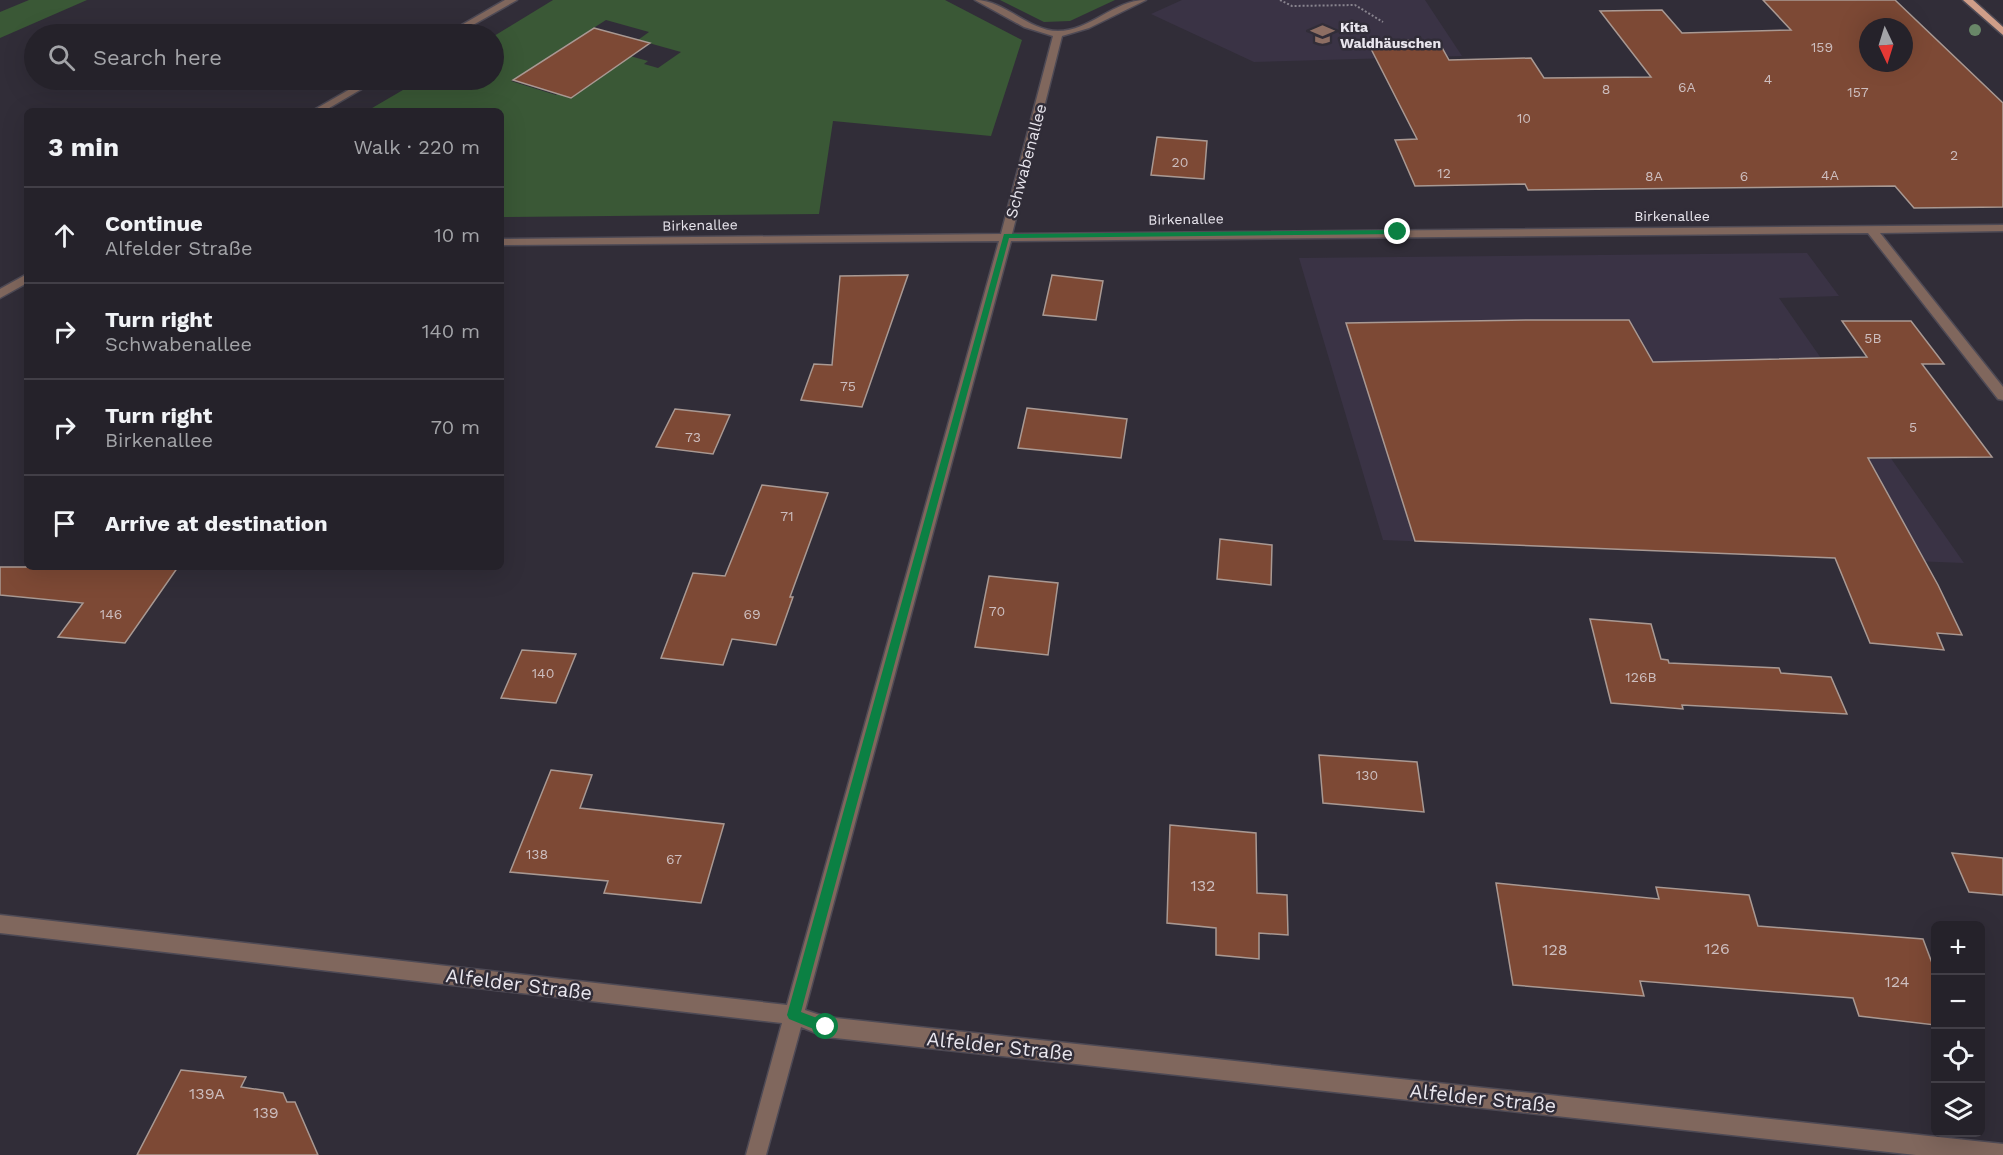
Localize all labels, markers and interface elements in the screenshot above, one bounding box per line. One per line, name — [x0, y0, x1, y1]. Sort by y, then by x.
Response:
north arrow — [1859, 18, 1913, 72]
place label: Kita Waldhäuschen — [1340, 19, 1441, 51]
school or university icon: Kita Waldhäuschen — [1309, 22, 1335, 48]
search box — [24, 24, 504, 90]
house number: 159 — [1811, 39, 1833, 55]
icon: search — [45, 41, 78, 74]
text: Search here — [93, 45, 222, 70]
house number: 4 — [1764, 71, 1772, 87]
house number: 6A — [1678, 79, 1696, 95]
house number: 8 — [1602, 81, 1610, 97]
house number: 157 — [1847, 84, 1869, 100]
street label: Schwabenallee — [1002, 102, 1050, 220]
house number: 10 — [1517, 110, 1531, 126]
text: 3 min — [48, 132, 119, 162]
text: Walk · 220 m — [353, 135, 480, 159]
house number: 2 — [1950, 147, 1958, 163]
house number: 20 — [1172, 154, 1188, 170]
house number: 12 — [1437, 165, 1451, 181]
house number: 4A — [1821, 167, 1839, 183]
house number: 8A — [1645, 168, 1663, 184]
house number: 6 — [1740, 168, 1748, 184]
street label: Birkenallee — [1634, 208, 1710, 224]
street label: Birkenallee — [1148, 210, 1224, 228]
text: Continue — [105, 211, 203, 236]
street label: Birkenallee — [662, 216, 738, 234]
route end — [1384, 218, 1410, 244]
icon: ahead — [48, 219, 81, 252]
text: 10 m — [434, 223, 480, 247]
text: Alfelder Straße — [105, 236, 252, 260]
text: Turn right — [105, 307, 212, 332]
icon: right — [48, 315, 81, 348]
text: 140 m — [422, 319, 480, 343]
house number: 5B — [1864, 330, 1882, 346]
text: Schwabenallee — [105, 332, 252, 356]
house number: 75 — [840, 378, 856, 394]
text: Turn right — [105, 403, 212, 428]
icon: right — [48, 411, 81, 444]
text: 70 m — [431, 415, 480, 439]
house number: 5 — [1909, 419, 1917, 435]
text: Birkenallee — [105, 428, 213, 452]
house number: 73 — [685, 429, 701, 445]
icon: arrive — [48, 507, 81, 540]
house number: 71 — [780, 508, 794, 524]
text: Arrive at destination — [105, 511, 328, 536]
house number: 70 — [989, 603, 1005, 619]
house number: 146 — [100, 606, 122, 622]
house number: 69 — [743, 606, 761, 622]
house number: 140 — [532, 665, 554, 681]
house number: 126B — [1625, 669, 1657, 685]
house number: 130 — [1356, 767, 1378, 783]
house number: 138 — [526, 846, 548, 862]
house number: 67 — [666, 851, 682, 867]
house number: 132 — [1191, 876, 1215, 895]
map controls — [1931, 921, 1985, 1137]
button: + — [1931, 921, 1985, 975]
house number: 126 — [1704, 939, 1730, 958]
house number: 128 — [1542, 940, 1568, 959]
street label: Alfelder Straße — [444, 963, 594, 1005]
house number: 124 — [1885, 972, 1910, 991]
button: − — [1931, 975, 1985, 1029]
route start — [812, 1013, 838, 1039]
street label: Alfelder Straße — [925, 1026, 1075, 1066]
button: locate — [1931, 1029, 1985, 1083]
street label: Alfelder Straße — [1408, 1078, 1558, 1118]
button: layers — [1931, 1083, 1985, 1137]
house number: 139A — [189, 1084, 225, 1103]
house number: 139 — [253, 1103, 279, 1122]

